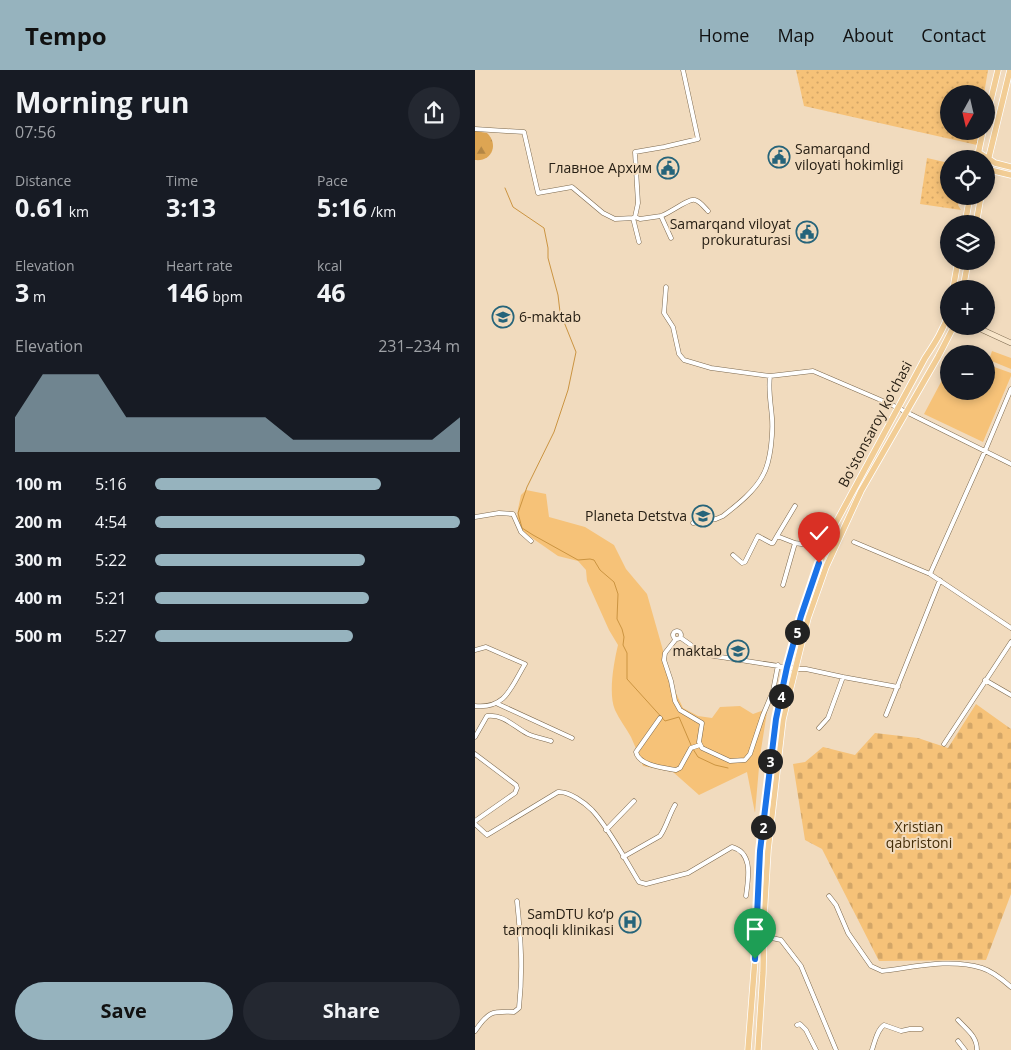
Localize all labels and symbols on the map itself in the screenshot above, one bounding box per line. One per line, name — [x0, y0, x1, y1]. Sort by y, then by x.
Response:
north arrow — [940, 85, 995, 140]
place label: Samarqand viloyati hokimligi — [795, 139, 904, 174]
public building icon: Samarqand viloyati hokimligi — [767, 145, 791, 169]
public building icon: Главное Архим — [656, 156, 680, 180]
place label: Главное Архим — [548, 158, 652, 177]
place label: Samarqand viloyat prokuraturasi — [670, 214, 791, 249]
public building icon: Samarqand viloyat prokuraturasi — [795, 220, 819, 244]
school or university icon: 6-maktab — [491, 305, 515, 329]
place label: 6-maktab — [519, 307, 581, 326]
street label: Bo'stonsaroy ko'chasi — [833, 357, 916, 490]
school or university icon: Planeta Detstva — [691, 504, 715, 528]
place label: Planeta Detstva — [585, 506, 687, 525]
pin — [798, 512, 840, 563]
pin: 5 — [785, 620, 809, 644]
school or university icon: maktab — [726, 639, 750, 663]
place label: maktab — [673, 641, 722, 660]
pin: 4 — [769, 684, 793, 708]
pin: 3 — [757, 748, 783, 774]
pin: 2 — [751, 814, 775, 840]
park label: Xristian qabristoni — [886, 817, 952, 852]
place label: SamDTU ko‘p tarmoqli klinikasi — [503, 904, 614, 939]
pin — [734, 908, 776, 959]
hospital icon: SamDTU ko‘p tarmoqli klinikasi — [618, 910, 642, 934]

